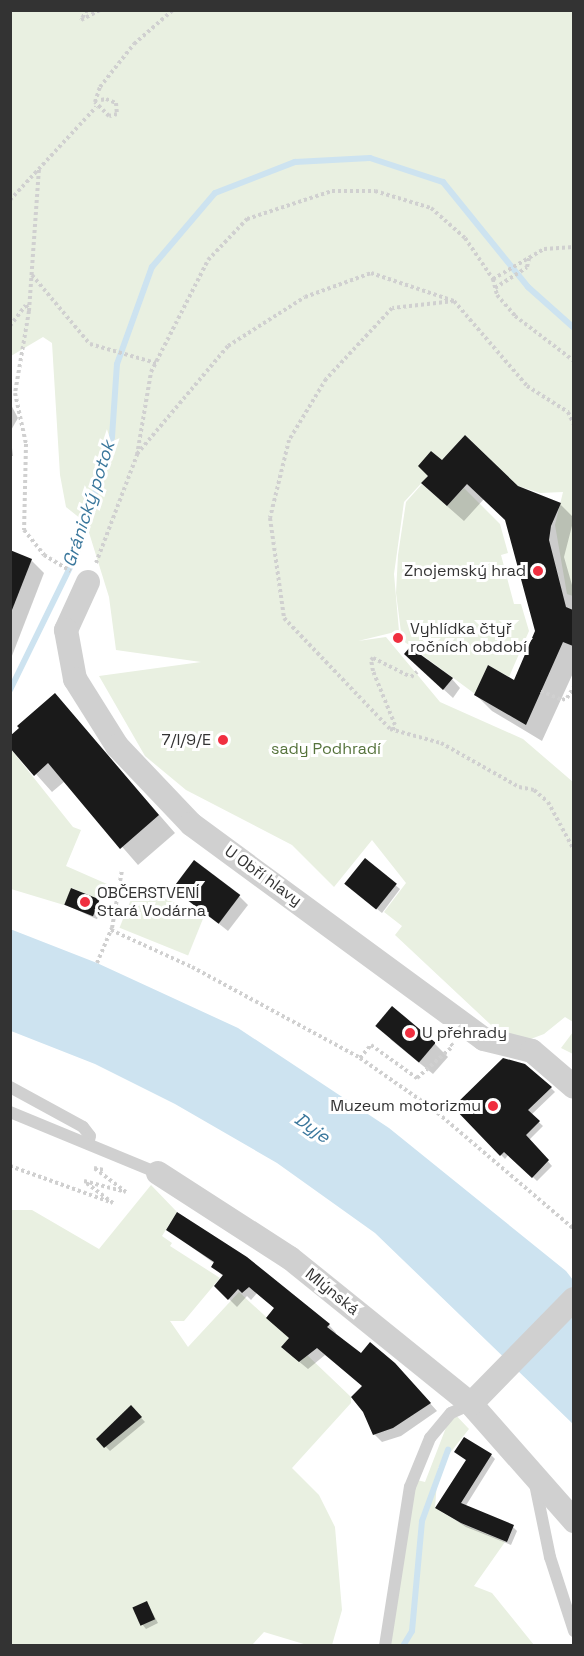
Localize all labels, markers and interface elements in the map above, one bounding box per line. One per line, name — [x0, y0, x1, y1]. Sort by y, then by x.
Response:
water label: Gránický potok — [58, 438, 120, 570]
place label: Znojemský hrad — [404, 561, 526, 581]
marker: Znojemský hrad — [531, 564, 545, 578]
place label: Vyhlídka čtyř ročních období — [410, 619, 527, 657]
marker: Vyhlídka čtyř ročních období — [391, 631, 405, 645]
place label: 7/I/9/E — [162, 730, 211, 750]
marker: 7/I/9/E — [216, 733, 230, 747]
park label: sady Podhradí — [271, 739, 381, 759]
street label: U Obří hlavy — [221, 842, 305, 910]
place label: OBČERSTVENÍ Stará Vodárna — [97, 883, 206, 921]
marker: OBČERSTVENÍ Stará Vodárna — [78, 895, 92, 909]
place label: U přehrady — [422, 1023, 507, 1043]
marker: U přehrady — [403, 1026, 417, 1040]
place label: Muzeum motorizmu — [330, 1096, 481, 1116]
marker: Muzeum motorizmu — [486, 1099, 500, 1113]
water label: Dyje — [290, 1108, 334, 1148]
street label: Mlýnská — [301, 1265, 363, 1319]

